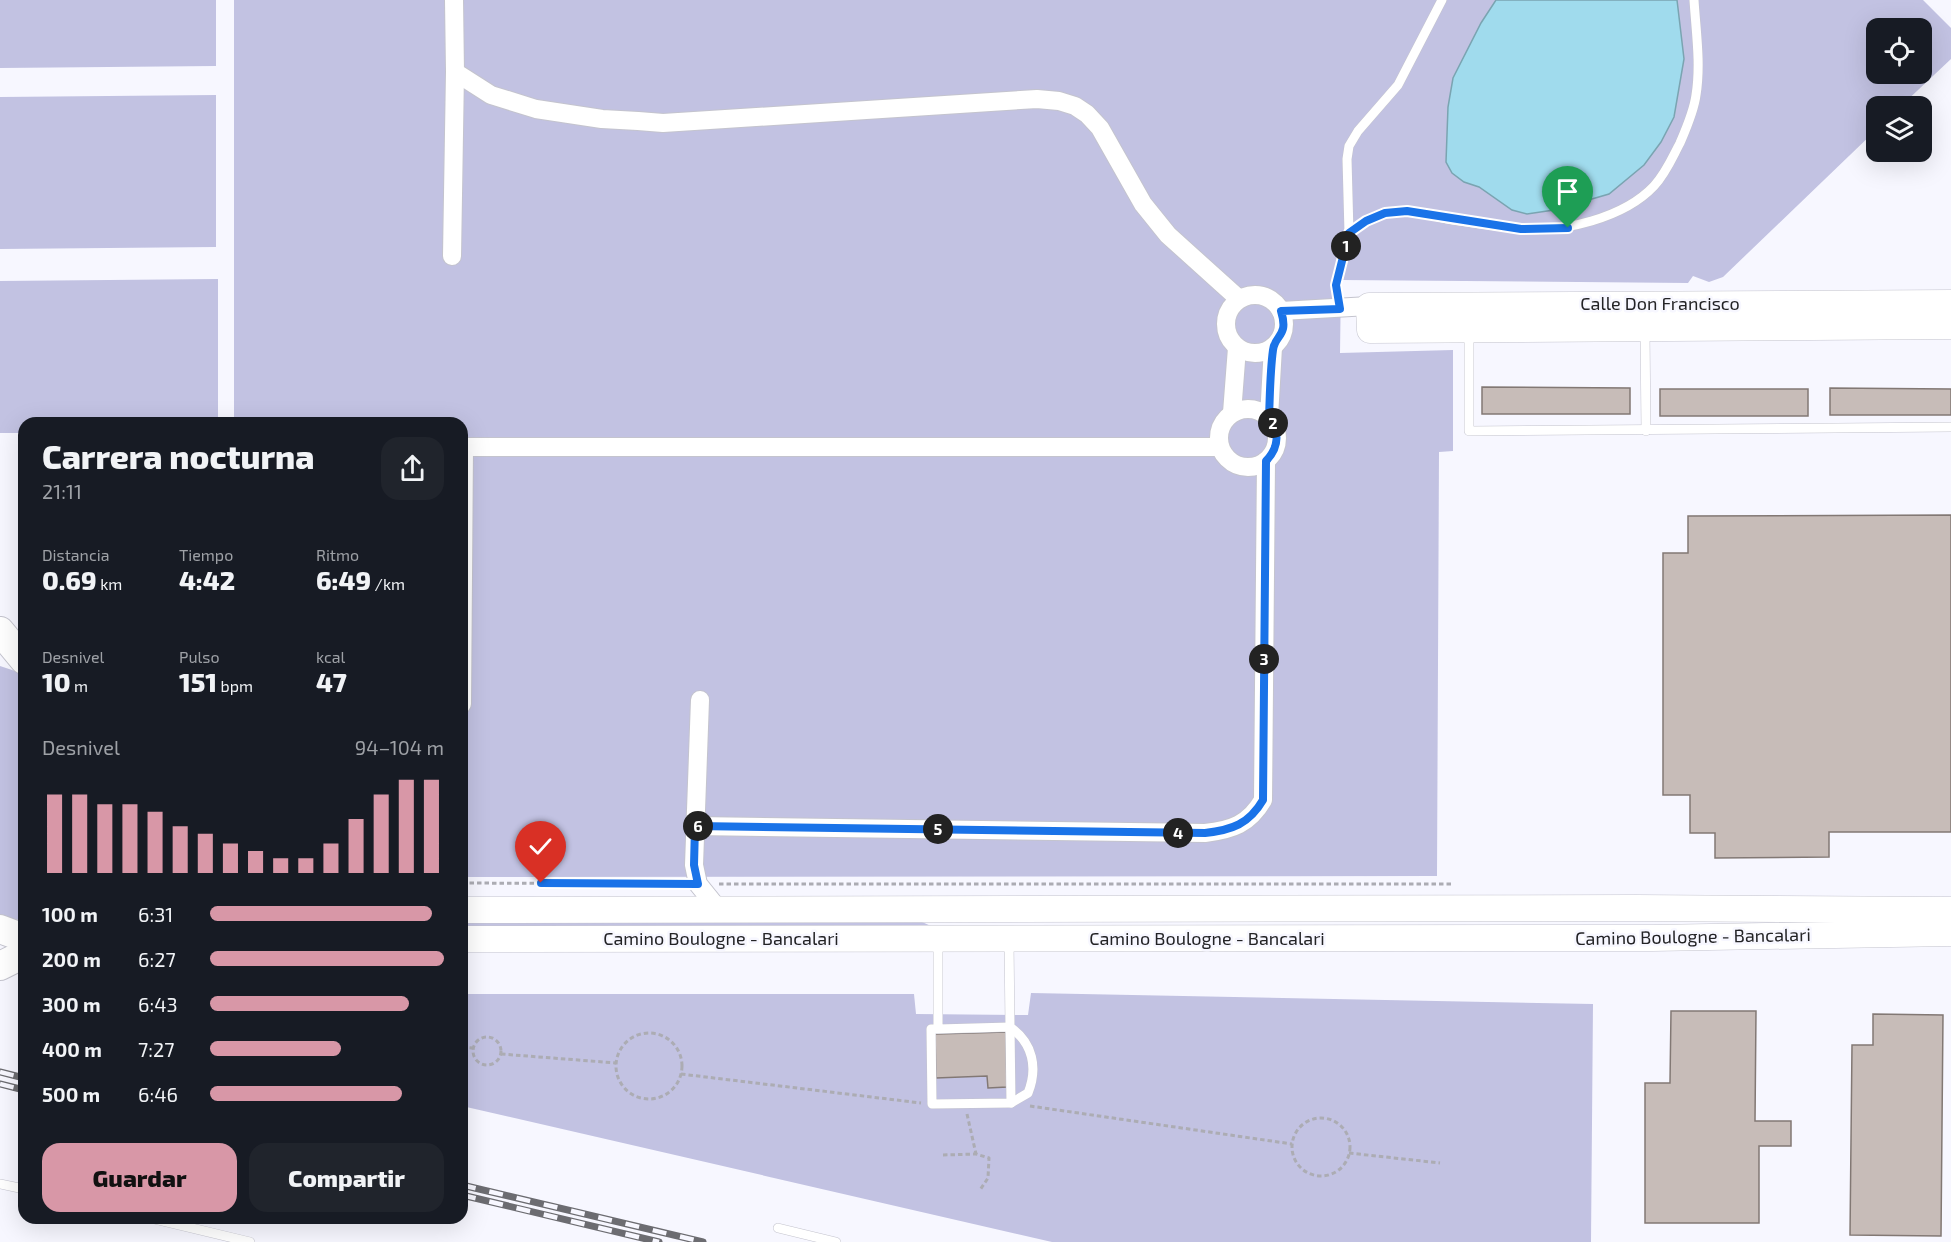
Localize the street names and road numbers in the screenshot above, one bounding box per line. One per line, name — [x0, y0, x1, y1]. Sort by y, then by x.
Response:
street label: Calle Don Francisco — [1580, 292, 1740, 314]
street label: Camino Boulogne - Bancalari — [1575, 923, 1811, 949]
street label: Camino Boulogne - Bancalari — [603, 927, 839, 949]
street label: Camino Boulogne - Bancalari — [1089, 927, 1325, 949]

